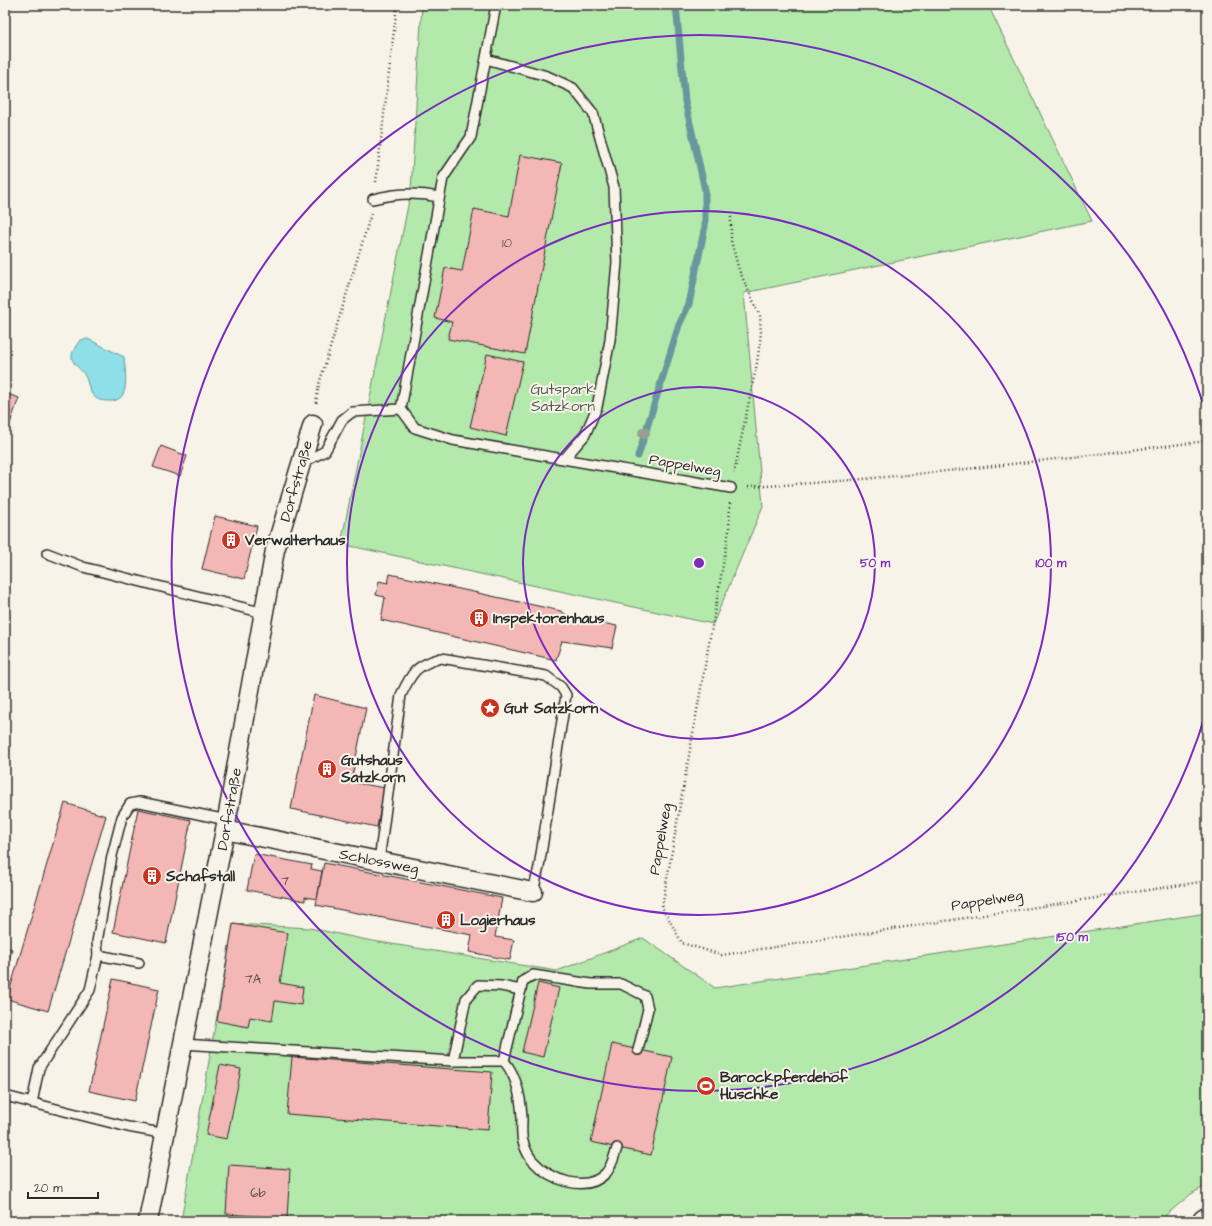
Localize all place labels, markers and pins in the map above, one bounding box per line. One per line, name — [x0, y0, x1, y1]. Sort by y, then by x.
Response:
building icon: Verwalterhaus — [220, 529, 242, 551]
place label: Verwalterhaus — [244, 530, 346, 551]
centre of rings — [692, 556, 706, 570]
building icon: Inspektorenhaus — [468, 607, 490, 629]
place label: Inspektorenhaus — [493, 608, 605, 629]
place icon: Gut Satzkorn — [479, 697, 501, 719]
place label: Gut Satzkorn — [504, 698, 599, 719]
place label: Gutshaus Satzkorn — [340, 750, 406, 788]
building icon: Gutshaus Satzkorn — [316, 758, 338, 780]
building icon: Schafstall — [141, 865, 163, 887]
place label: Schafstall — [165, 866, 236, 887]
building icon: Logierhaus — [435, 909, 457, 931]
place label: Logierhaus — [460, 910, 536, 933]
place label: Barockpferdehof Huschke — [720, 1067, 849, 1105]
sports icon: Barockpferdehof Huschke — [695, 1075, 717, 1097]

